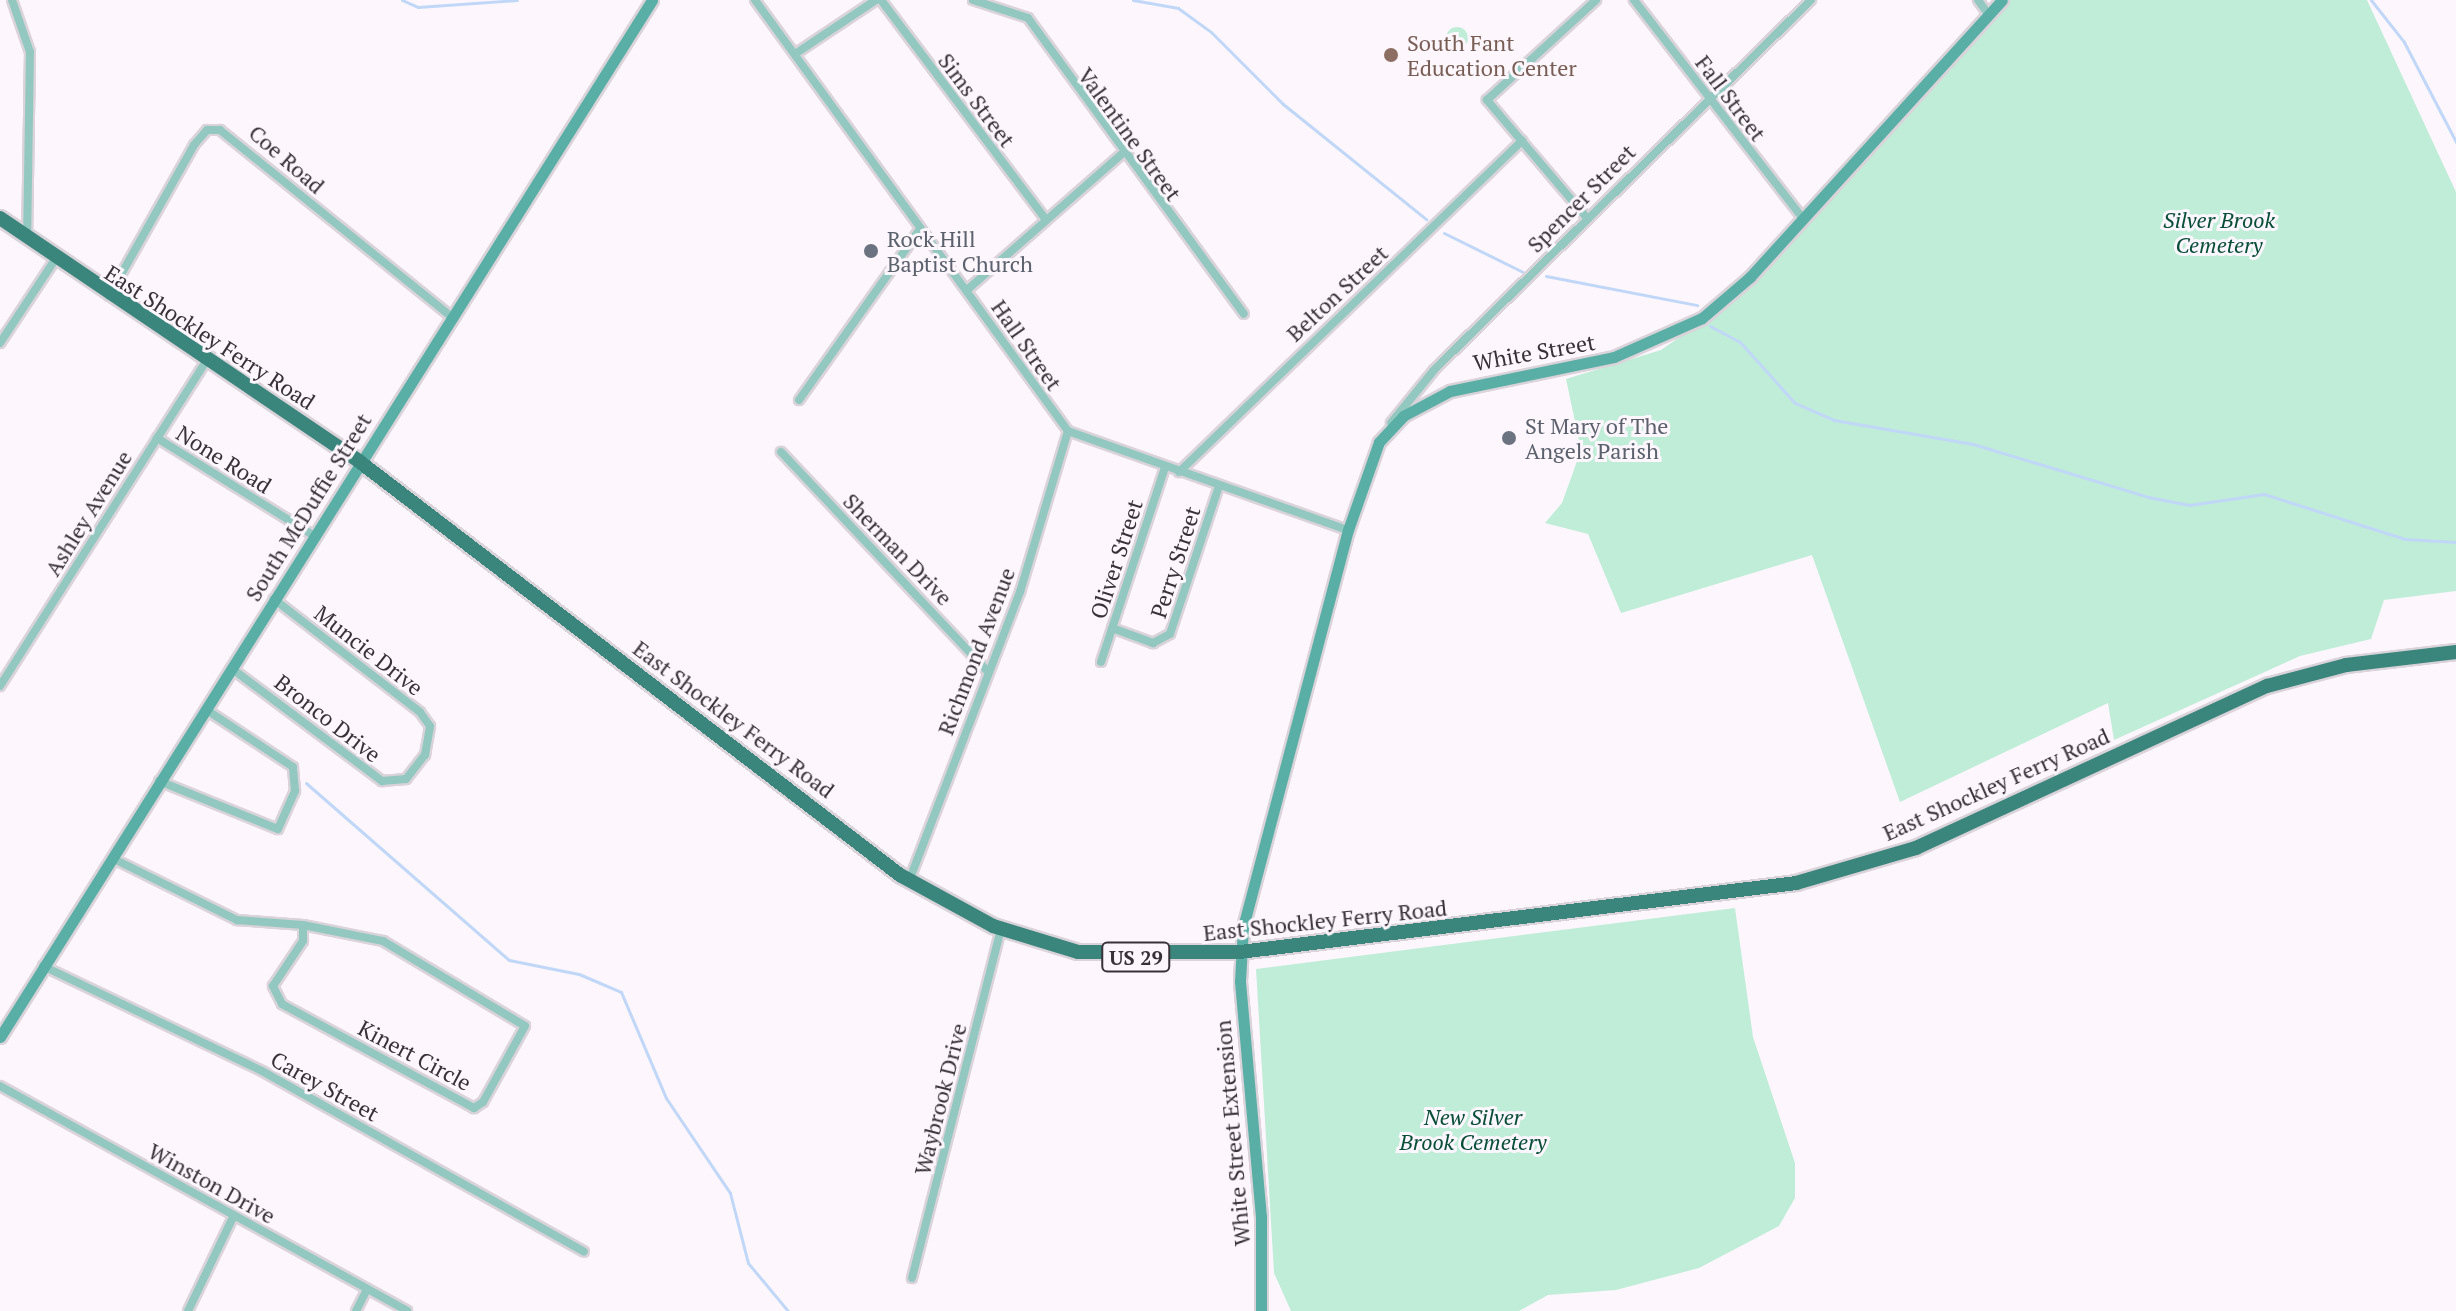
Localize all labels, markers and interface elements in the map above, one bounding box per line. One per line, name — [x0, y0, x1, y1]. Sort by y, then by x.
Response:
place label: South Fant Education Center — [1407, 29, 1577, 80]
marker: South Fant Education Center — [1382, 46, 1400, 64]
street label: Sims Street — [933, 48, 1021, 152]
street label: Fall Street — [1690, 50, 1772, 146]
street label: Valentine Street — [1073, 62, 1187, 206]
street label: Coe Road — [244, 119, 330, 199]
street label: Spencer Street — [1522, 139, 1640, 257]
park label: Silver Brook Cemetery — [2163, 206, 2275, 258]
place label: Rock Hill Baptist Church — [887, 225, 1033, 276]
street label: Belton Street — [1281, 239, 1393, 347]
marker: Rock Hill Baptist Church — [862, 242, 880, 260]
street label: East Shockley Ferry Road — [100, 259, 320, 415]
street label: Hall Street — [986, 295, 1068, 395]
street label: White Street — [1471, 328, 1597, 376]
street label: South McDuffie Street — [239, 408, 377, 606]
place label: St Mary of The Angels Parish — [1525, 412, 1668, 464]
street label: None Road — [172, 419, 276, 499]
marker: St Mary of The Angels Parish — [1500, 429, 1518, 447]
street label: Ashley Avenue — [39, 445, 137, 581]
street label: Sherman Drive — [838, 488, 958, 610]
street label: Oliver Street — [1084, 496, 1148, 622]
street label: Perry Street — [1145, 503, 1205, 621]
street label: Richmond Avenue — [932, 563, 1020, 739]
street label: Muncie Drive — [309, 599, 429, 701]
street label: East Shockley Ferry Road — [628, 635, 840, 803]
street label: Bronco Drive — [270, 668, 386, 768]
street label: East Shockley Ferry Road — [1879, 722, 2113, 846]
street label: East Shockley Ferry Road — [1202, 894, 1448, 946]
road number: US 29 — [1100, 941, 1172, 973]
street label: Kinert Circle — [354, 1014, 476, 1096]
street label: White Street Extension — [1209, 1019, 1255, 1247]
street label: Waybrook Drive — [908, 1020, 972, 1178]
street label: Carey Street — [266, 1045, 384, 1127]
park label: New Silver Brook Cemetery — [1399, 1103, 1547, 1154]
street label: Winston Drive — [144, 1137, 280, 1229]

